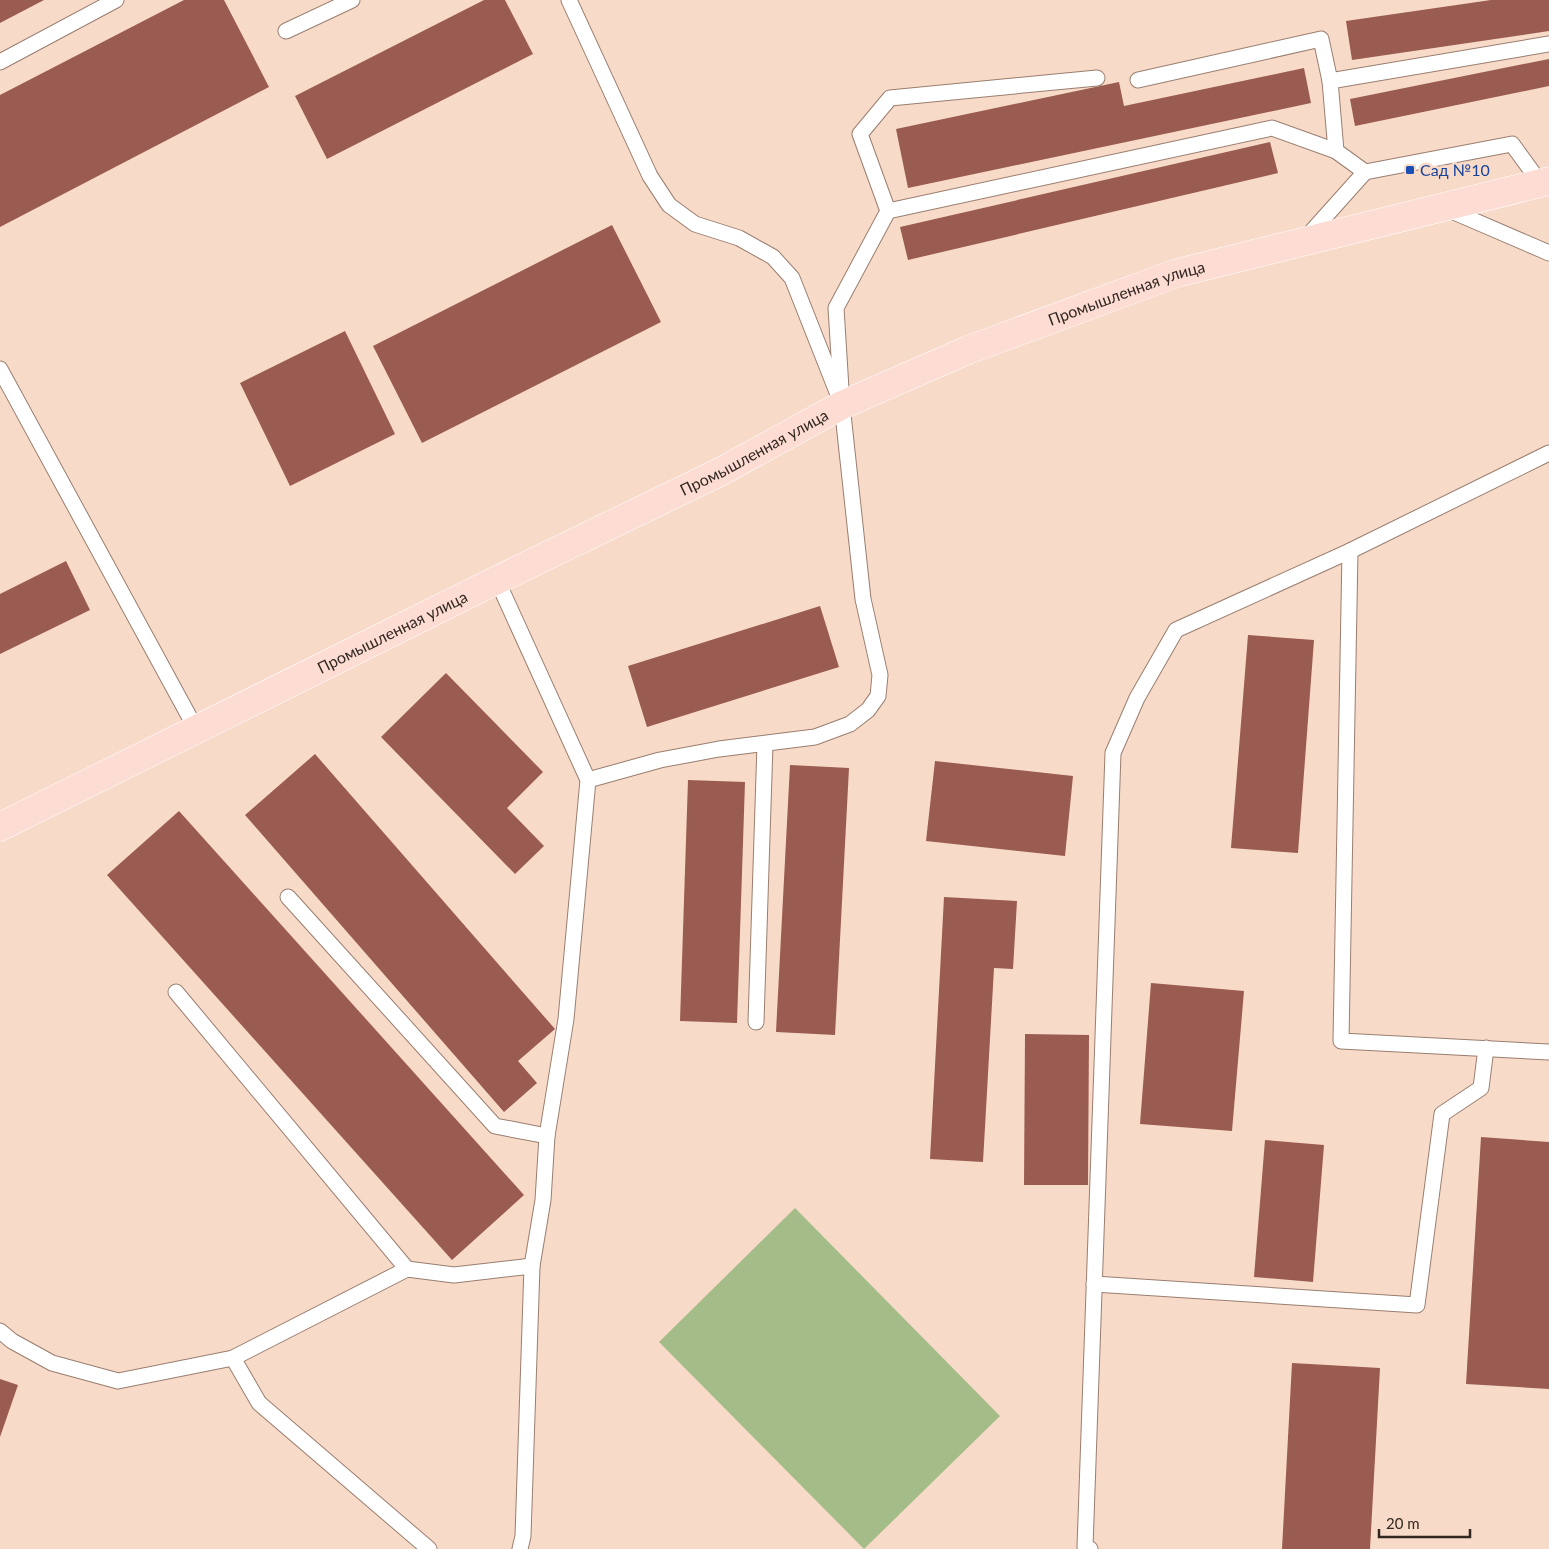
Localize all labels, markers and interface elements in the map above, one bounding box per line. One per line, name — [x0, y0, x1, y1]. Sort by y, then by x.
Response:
place label: Сад №10 — [1420, 160, 1490, 179]
marker: Сад №10 — [1404, 164, 1416, 176]
street label: Промышленная улица — [1045, 256, 1207, 329]
street label: Промышленная улица — [677, 405, 831, 499]
street label: Промышленная улица — [314, 586, 470, 677]
scale bar — [1379, 1506, 1470, 1538]
text: 20 m — [1386, 1514, 1420, 1532]

